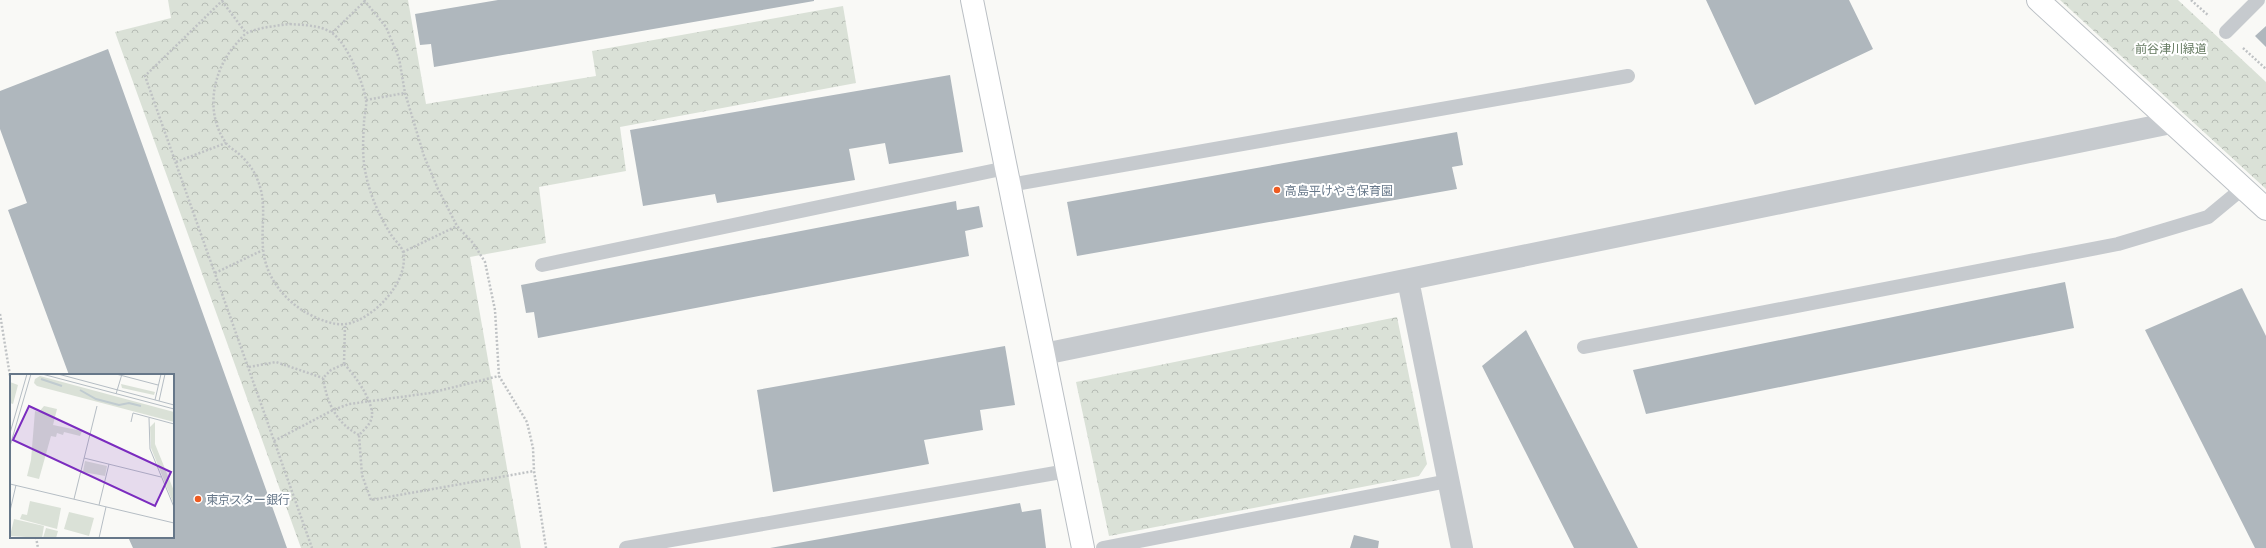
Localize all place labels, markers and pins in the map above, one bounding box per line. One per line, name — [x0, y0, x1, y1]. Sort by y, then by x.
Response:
place label: 高島平けやき保育園 — [1285, 183, 1393, 198]
marker: 高島平けやき保育園 — [1272, 185, 1282, 195]
place label: 東京スター銀行 — [206, 492, 290, 507]
marker: 東京スター銀行 — [193, 494, 203, 504]

